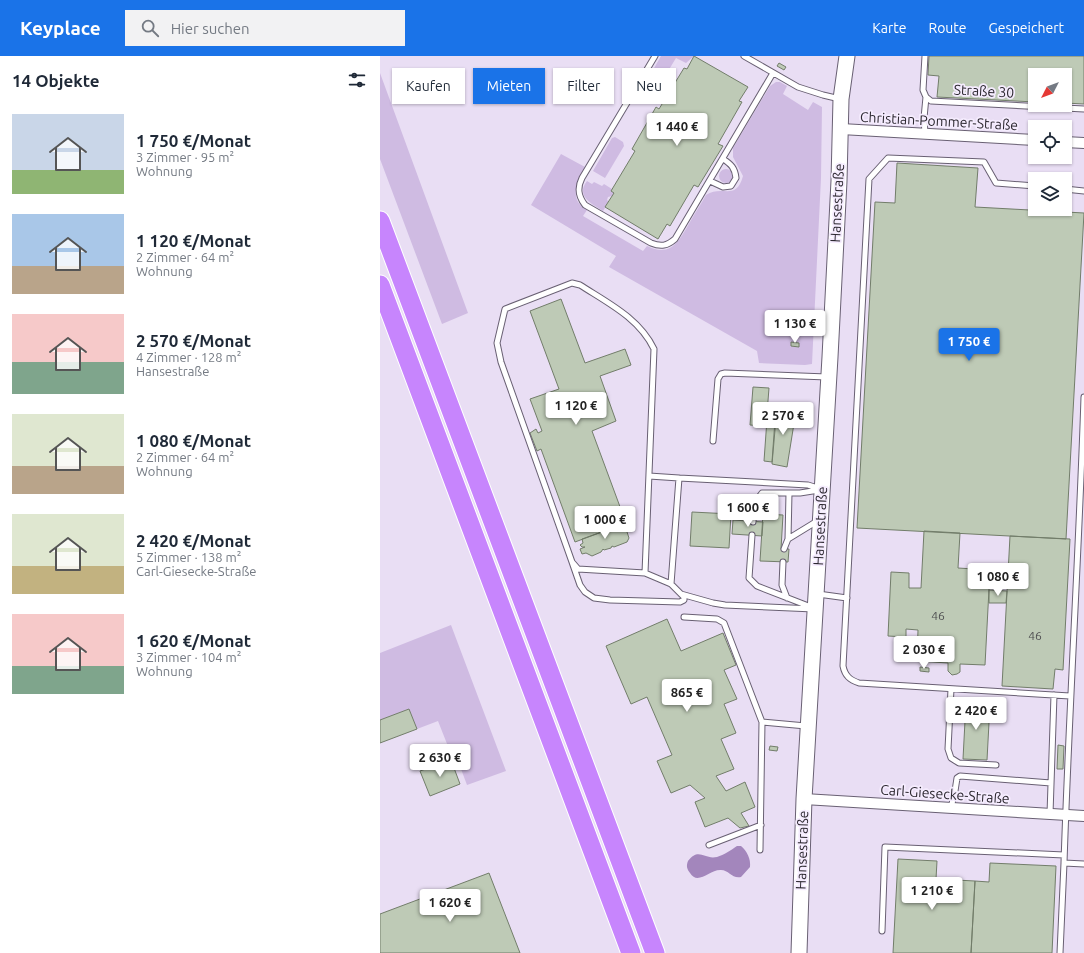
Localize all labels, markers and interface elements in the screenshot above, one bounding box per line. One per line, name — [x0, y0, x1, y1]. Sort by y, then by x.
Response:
search box — [125, 10, 405, 46]
text: Keyplace — [20, 17, 101, 39]
icon: search — [139, 17, 161, 39]
text: Hier suchen — [171, 20, 250, 37]
text: Karte — [872, 20, 906, 36]
text: Route — [928, 20, 967, 36]
text: Gespeichert — [989, 20, 1064, 36]
chip: Kaufen — [392, 68, 465, 104]
chip: Mieten — [473, 68, 545, 104]
chip: Filter — [553, 68, 614, 104]
chip: Neu — [622, 68, 676, 104]
north arrow — [1028, 68, 1072, 112]
map controls — [1028, 68, 1072, 216]
icon: filters — [346, 69, 368, 91]
text: 14 Objekte — [12, 71, 100, 90]
street label: Straße 30 — [953, 81, 1015, 101]
street label: Christian-Pommer-Straße — [859, 109, 1019, 133]
pin: 1 440 € — [640, 113, 714, 147]
text: 1 440 € — [656, 119, 698, 133]
button: locate — [1028, 120, 1072, 164]
icon: home — [44, 130, 92, 178]
text: 1 750 €/Monat — [136, 131, 251, 150]
text: 3 Zimmer · 95 m² — [136, 150, 234, 164]
street label: Hansestraße — [827, 163, 847, 243]
text: Wohnung — [136, 164, 193, 178]
button: layers — [1028, 172, 1072, 216]
icon: home — [44, 230, 92, 278]
text: 1 120 €/Monat — [136, 231, 251, 250]
text: 2 Zimmer · 64 m² — [136, 250, 234, 264]
text: Wohnung — [136, 264, 193, 278]
pin: 1 130 € — [758, 310, 832, 344]
text: 1 130 € — [774, 316, 816, 330]
pin: 1 750 € — [932, 328, 1006, 362]
icon: home — [44, 330, 92, 378]
text: 2 570 €/Monat — [136, 331, 251, 350]
text: 1 750 € — [948, 334, 990, 348]
text: 4 Zimmer · 128 m² — [136, 350, 242, 364]
text: Hansestraße — [136, 364, 209, 378]
pin: 1 120 € — [539, 392, 613, 426]
text: 1 120 € — [555, 398, 597, 412]
pin: 2 570 € — [746, 402, 820, 436]
text: 2 570 € — [762, 408, 804, 422]
icon: home — [44, 430, 92, 478]
text: 1 080 €/Monat — [136, 431, 251, 450]
text: 2 Zimmer · 64 m² — [136, 450, 234, 464]
text: Wohnung — [136, 464, 193, 478]
street label: Hansestraße — [810, 486, 830, 566]
pin: 1 600 € — [711, 494, 785, 528]
text: 1 600 € — [727, 500, 769, 514]
pin: 1 000 € — [568, 506, 642, 540]
text: 1 000 € — [584, 512, 626, 526]
icon: home — [44, 530, 92, 578]
text: 2 420 €/Monat — [136, 531, 251, 550]
text: 5 Zimmer · 138 m² — [136, 550, 242, 564]
pin: 1 080 € — [961, 563, 1035, 597]
text: Carl-Giesecke-Straße — [136, 564, 256, 578]
text: 1 080 € — [977, 569, 1019, 583]
house number: 46 — [931, 609, 945, 622]
house number: 46 — [1028, 629, 1042, 642]
icon: home — [44, 630, 92, 678]
text: 1 620 €/Monat — [136, 631, 251, 650]
pin: 2 030 € — [887, 636, 961, 670]
text: 2 030 € — [903, 642, 945, 656]
text: 3 Zimmer · 104 m² — [136, 650, 242, 664]
text: Wohnung — [136, 664, 193, 678]
pin: 865 € — [659, 679, 715, 713]
text: 865 € — [671, 685, 703, 699]
pin: 2 420 € — [939, 697, 1013, 731]
text: 2 420 € — [955, 703, 997, 717]
pin: 2 630 € — [403, 744, 477, 778]
text: 2 630 € — [419, 750, 461, 764]
street label: Carl-Giesecke-Straße — [880, 781, 1010, 807]
street label: Hansestraße — [793, 810, 811, 890]
pin: 1 210 € — [895, 877, 969, 911]
text: 1 210 € — [911, 883, 953, 897]
pin: 1 620 € — [413, 889, 487, 923]
text: 1 620 € — [429, 895, 471, 909]

